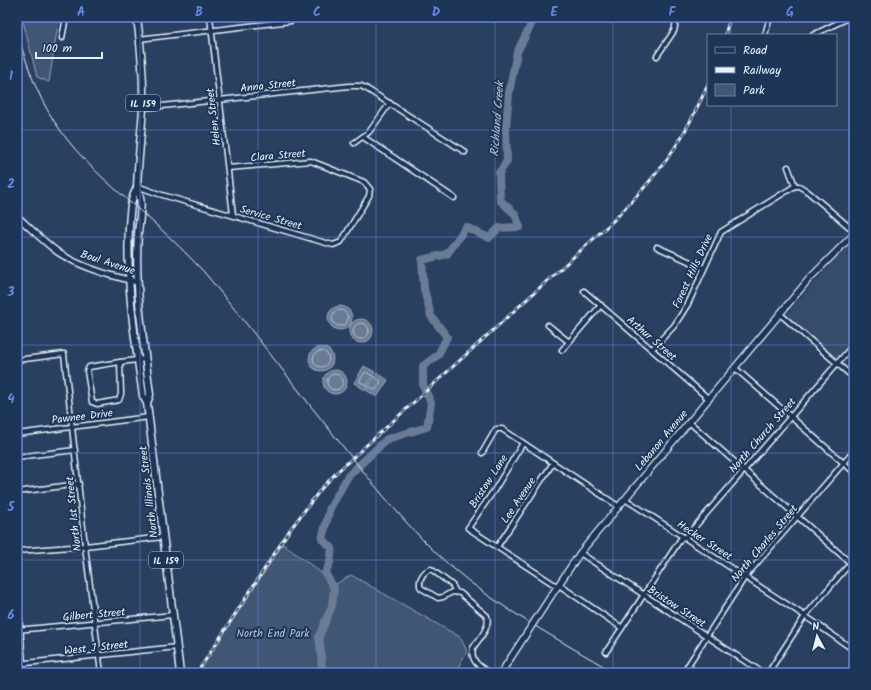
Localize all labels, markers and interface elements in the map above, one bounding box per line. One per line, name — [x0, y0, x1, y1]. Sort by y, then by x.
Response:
text: A — [77, 2, 85, 23]
text: B — [195, 2, 203, 23]
text: C — [313, 2, 321, 23]
text: D — [432, 2, 441, 23]
text: E — [550, 2, 558, 23]
text: F — [668, 2, 676, 23]
text: G — [786, 2, 794, 23]
scale bar — [36, 34, 102, 60]
legend — [707, 34, 837, 106]
text: 100 m — [42, 39, 73, 58]
text: Road — [743, 41, 768, 60]
text: Railway — [743, 61, 781, 80]
text: 1 — [9, 66, 13, 87]
street label: Anna Street — [239, 74, 298, 98]
water label: Richland Creek — [485, 79, 510, 157]
text: Park — [743, 81, 765, 100]
street label: Helen Street — [201, 86, 226, 147]
road number: IL 159 — [126, 95, 160, 111]
street label: Clara Street — [250, 145, 307, 167]
text: 2 — [7, 174, 15, 195]
street label: Service Street — [238, 201, 305, 236]
street label: Forest Hills Drive — [668, 231, 718, 312]
street label: Boul Avenue — [78, 246, 138, 280]
text: 3 — [6, 282, 15, 303]
street label: Arthur Street — [622, 312, 681, 366]
text: 4 — [7, 389, 15, 410]
street label: North Church Street — [725, 393, 801, 477]
street label: Pawnee Drive — [50, 404, 114, 430]
street label: Lebanon Avenue — [631, 406, 693, 475]
street label: North Illinois Street — [134, 444, 164, 539]
street label: Bristow Lane — [465, 451, 513, 512]
street label: Lee Avenue — [497, 474, 541, 527]
street label: North 1st Street — [61, 475, 87, 552]
text: 5 — [7, 497, 16, 518]
street label: North Charles Street — [727, 500, 803, 586]
street label: Hecker Street — [673, 516, 737, 566]
road number: IL 159 — [149, 552, 183, 568]
street label: Bristow Street — [643, 581, 710, 633]
street label: Gilbert Street — [62, 603, 127, 627]
text: 6 — [7, 605, 15, 626]
north arrow — [797, 616, 837, 656]
text: N — [811, 618, 820, 636]
park label: North End Park — [237, 625, 310, 643]
street label: West J Street — [63, 636, 130, 660]

